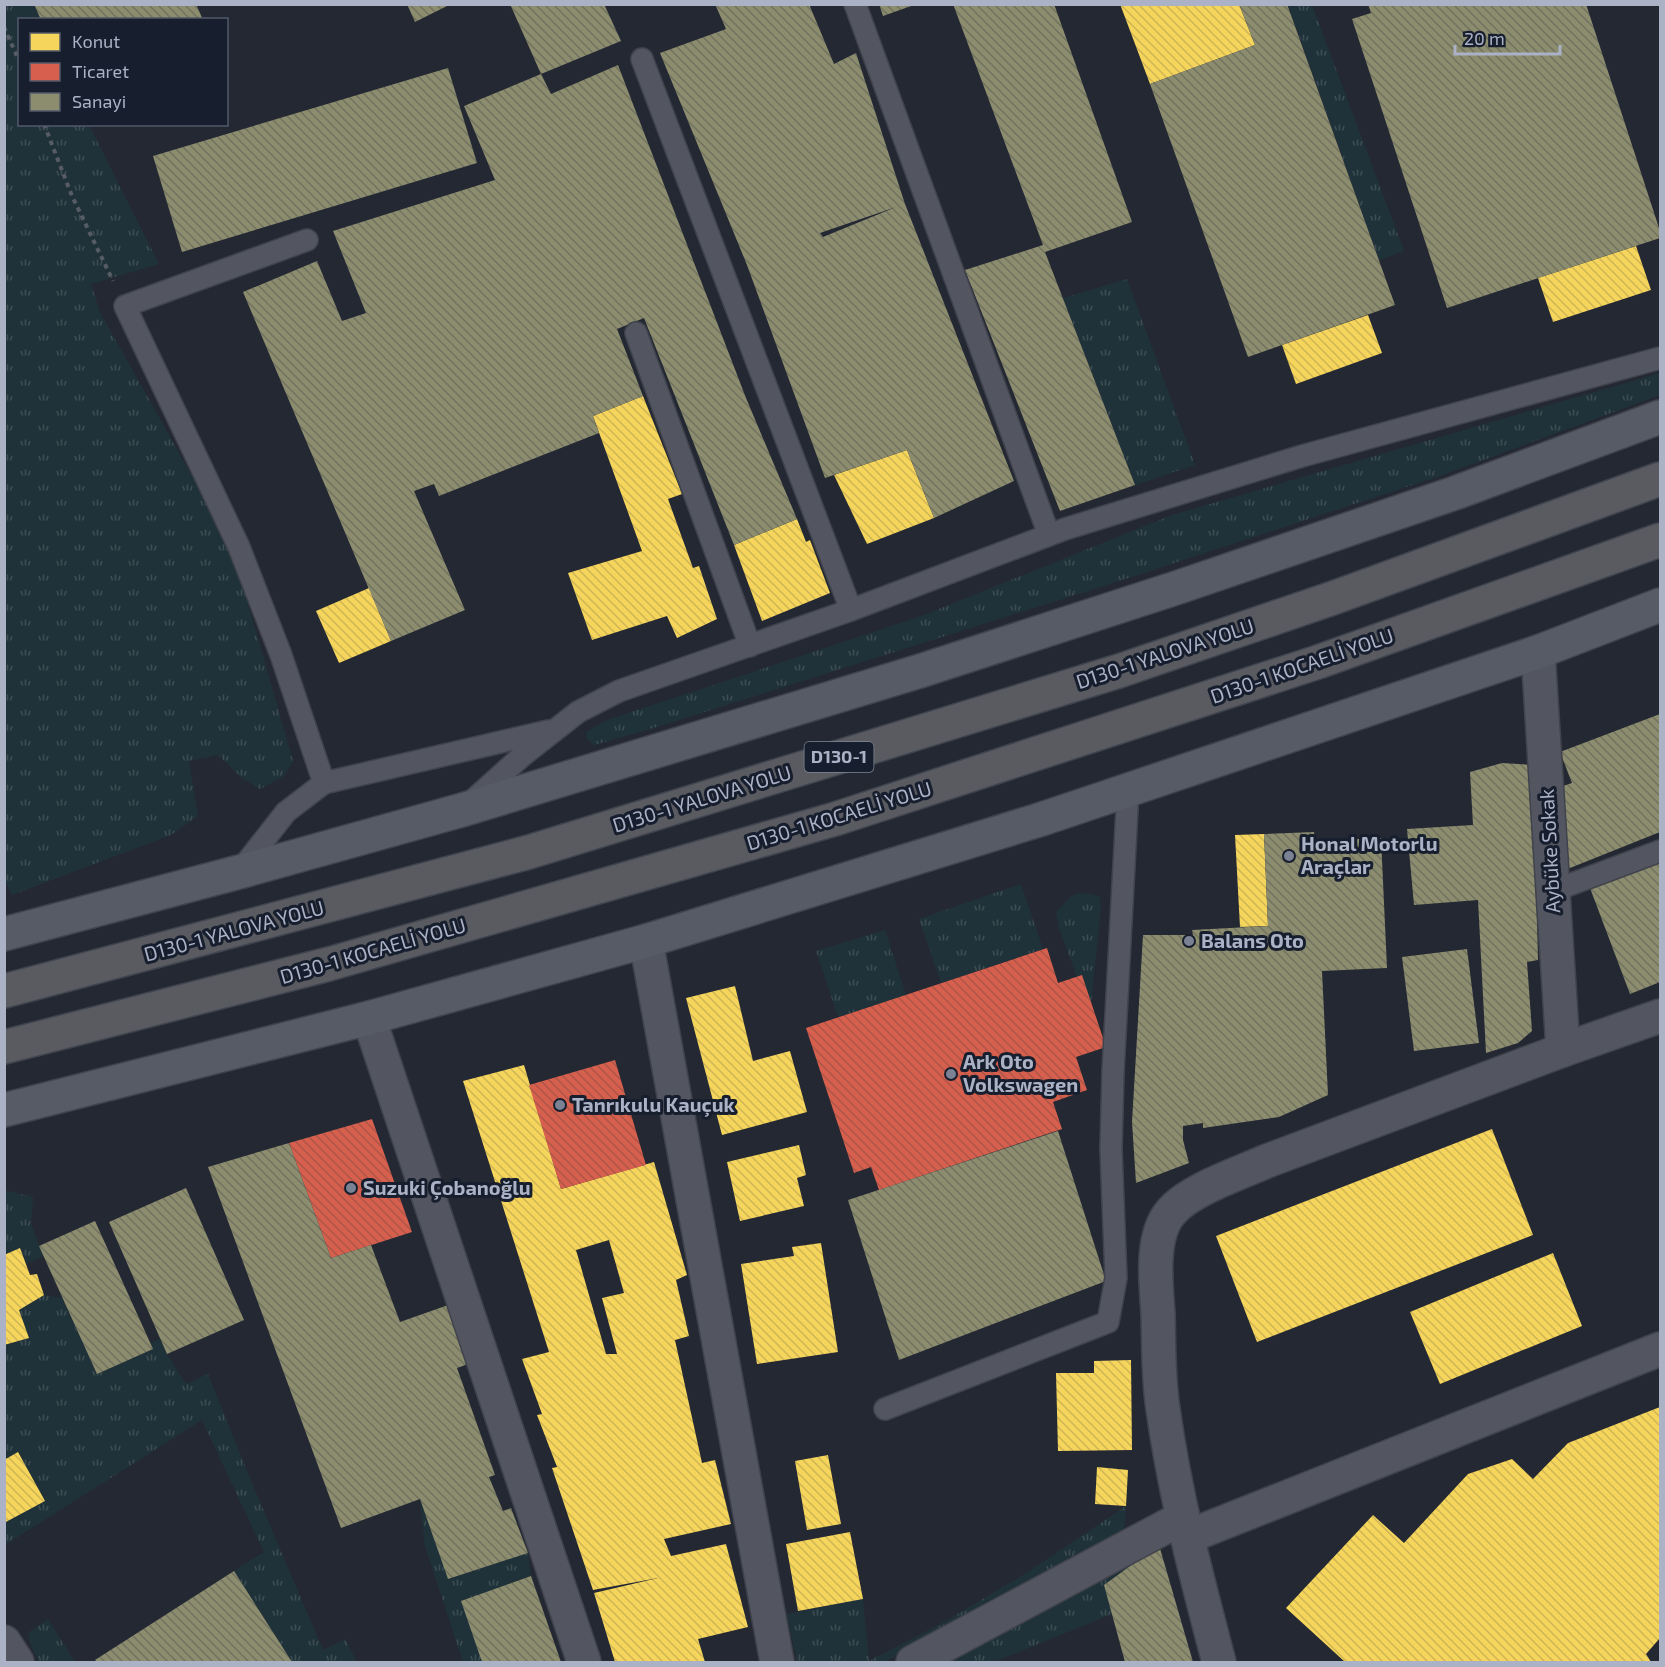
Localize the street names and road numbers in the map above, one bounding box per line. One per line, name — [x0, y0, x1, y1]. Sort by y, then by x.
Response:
street label: D130-1 YALOVA YOLU — [1073, 613, 1257, 693]
street label: D130-1 KOCAELİ YOLU — [1207, 622, 1396, 708]
road number: D130-1 — [804, 742, 874, 772]
street label: D130-1 YALOVA YOLU — [609, 759, 794, 837]
street label: D130-1 KOCAELİ YOLU — [743, 775, 934, 855]
street label: Aybüke Sokak — [1534, 788, 1564, 914]
street label: D130-1 YALOVA YOLU — [141, 894, 327, 966]
street label: D130-1 KOCAELİ YOLU — [277, 912, 468, 988]

